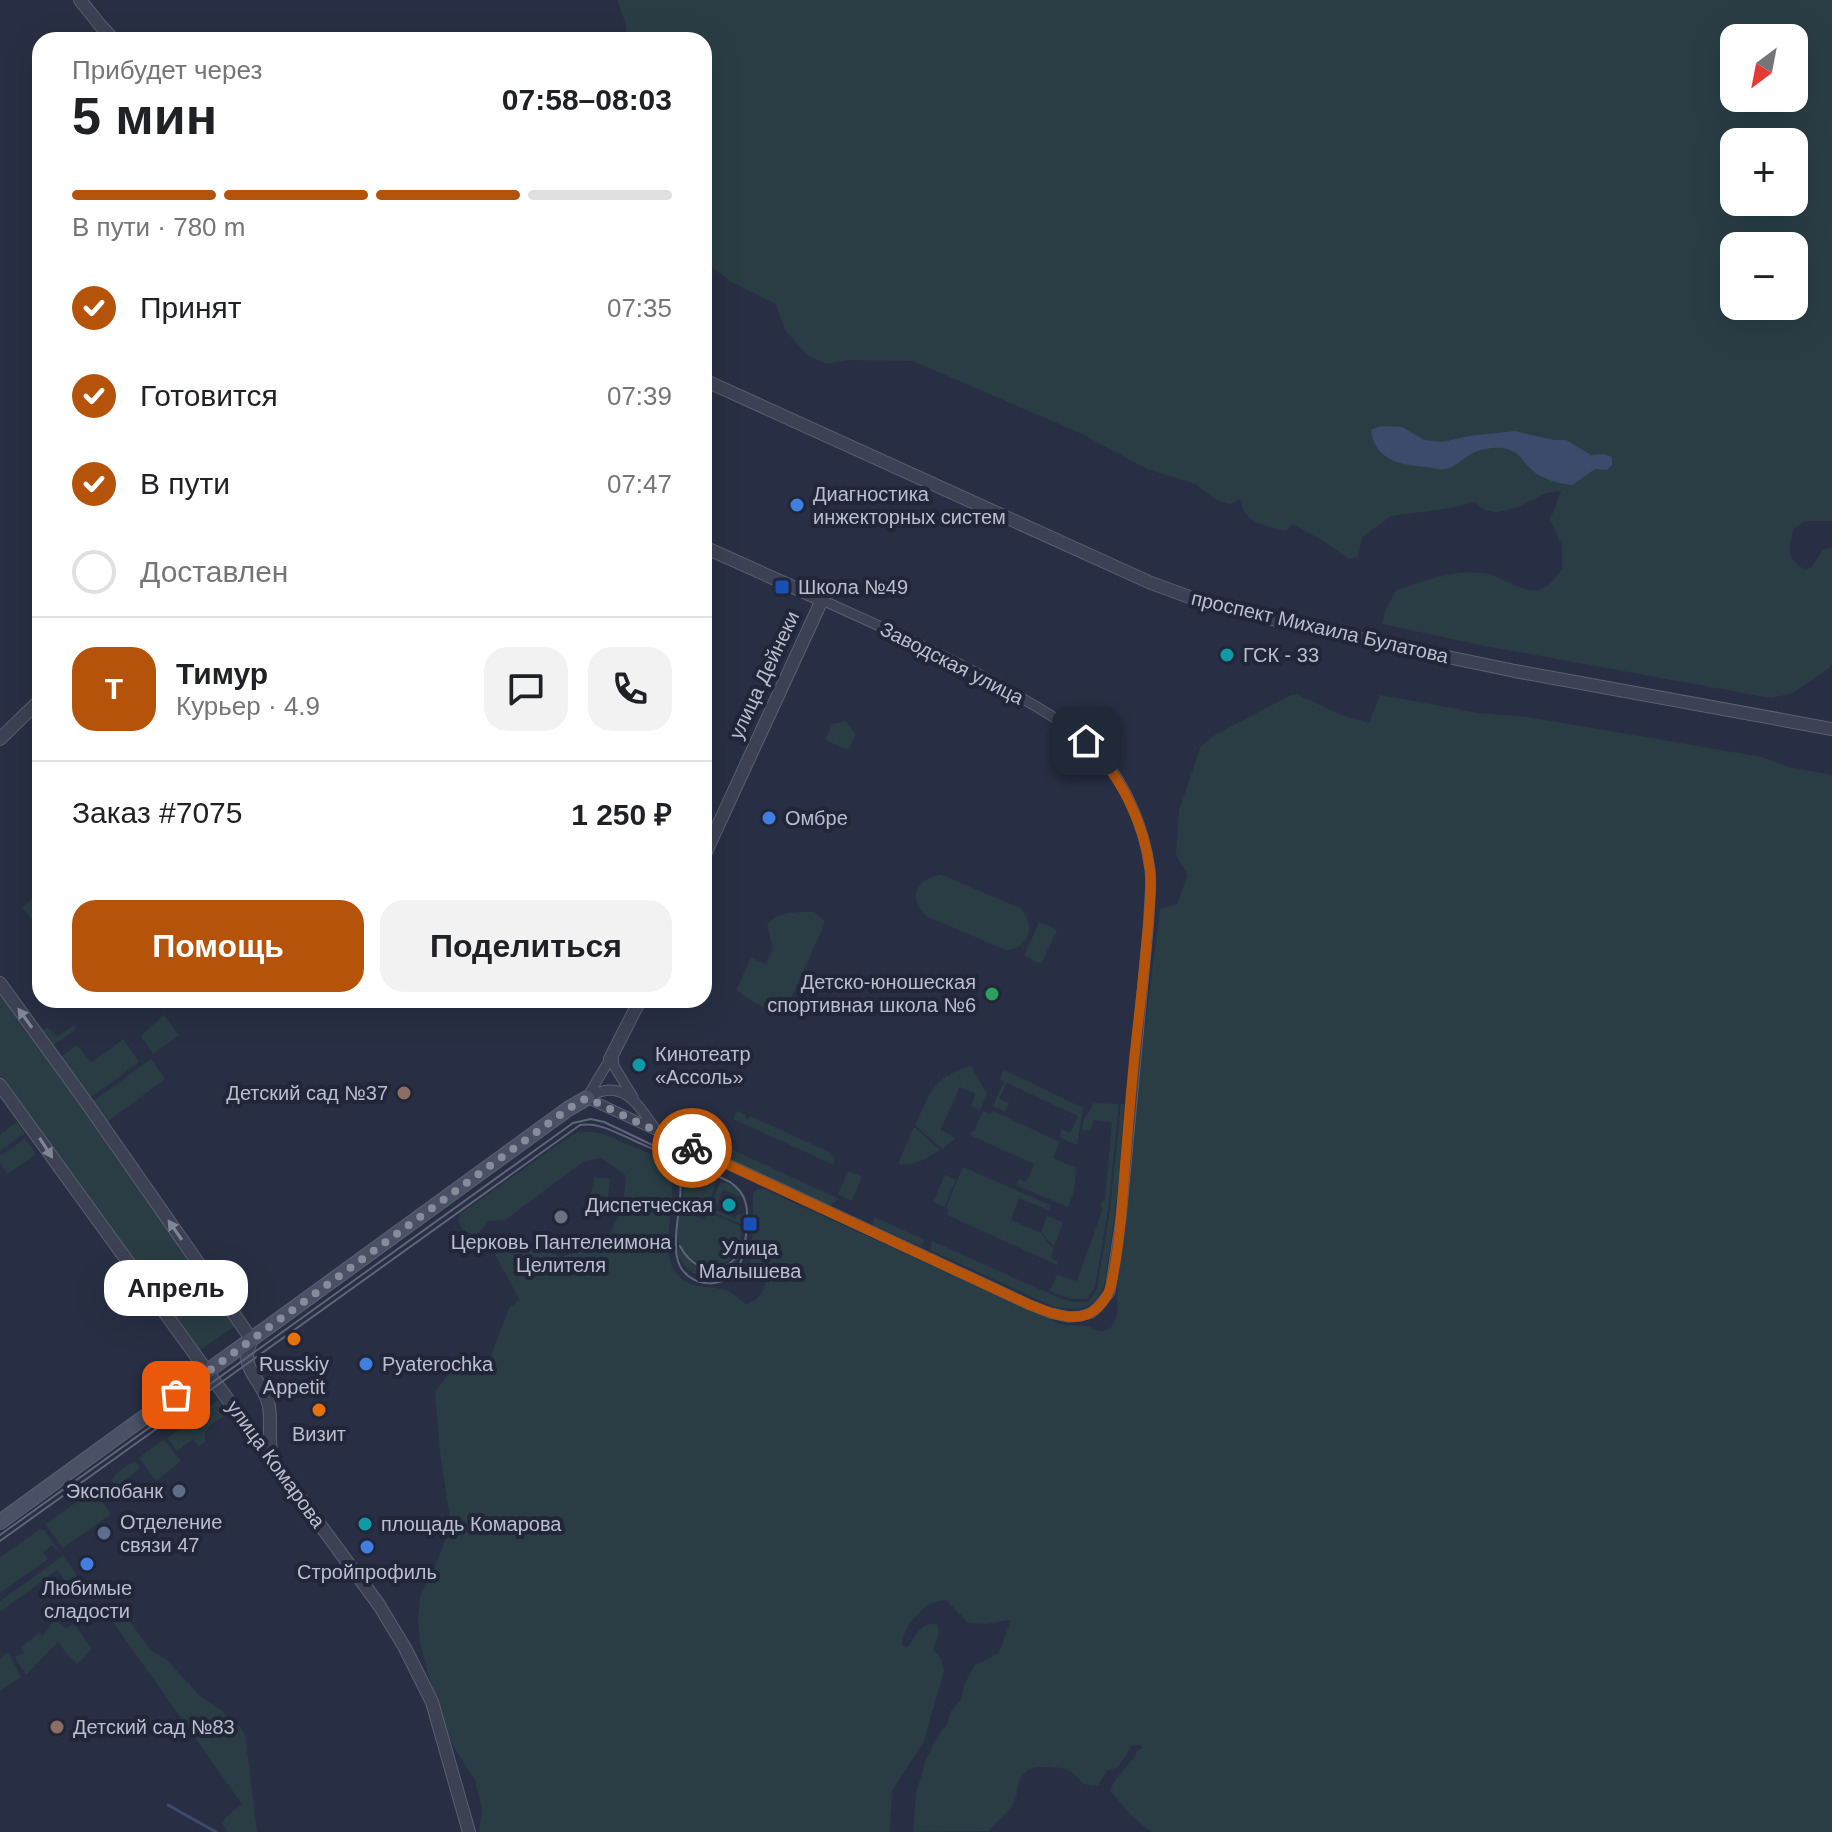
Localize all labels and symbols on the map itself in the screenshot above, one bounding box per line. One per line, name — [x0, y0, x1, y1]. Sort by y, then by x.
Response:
north arrow — [1720, 24, 1808, 112]
place label: Диагностика инжекторных систем — [813, 483, 1006, 528]
marker: Диагностика инжекторных систем — [788, 496, 806, 514]
place label: Школа №49 — [798, 576, 908, 598]
marker: Школа №49 — [773, 578, 791, 596]
street label: проспект Михаила Булатова — [1189, 587, 1452, 668]
street label: улица Дейнеки — [725, 608, 803, 742]
street label: Заводская улица — [877, 617, 1028, 709]
place label: ГСК - 33 — [1243, 644, 1319, 666]
marker: ГСК - 33 — [1218, 646, 1236, 664]
pin — [1052, 707, 1120, 775]
place label: Омбре — [785, 807, 848, 829]
marker: Омбре — [760, 809, 778, 827]
place label: Детско-юношеская спортивная школа №6 — [767, 971, 976, 1016]
marker: Детско-юношеская спортивная школа №6 — [983, 985, 1001, 1003]
one-way arrow — [18, 1007, 33, 1028]
place label: Кинотеатр «Ассоль» — [655, 1043, 751, 1088]
marker: Кинотеатр «Ассоль» — [630, 1056, 648, 1074]
place label: Детский сад №37 — [226, 1082, 388, 1104]
marker: Детский сад №37 — [395, 1084, 413, 1102]
courier — [652, 1108, 732, 1188]
one-way arrow — [38, 1138, 53, 1159]
place label: Диспетческая — [585, 1194, 713, 1216]
marker: Диспетческая — [720, 1196, 738, 1214]
marker: Церковь Пантелеимона Целителя — [552, 1208, 570, 1226]
marker: Улица Малышева — [741, 1215, 759, 1233]
one-way arrow — [168, 1219, 183, 1240]
place label: Церковь Пантелеимона Целителя — [451, 1231, 672, 1276]
place label: Улица Малышева — [699, 1237, 802, 1282]
callout: Апрель — [104, 1259, 248, 1315]
marker: Russkiy Appetit — [285, 1330, 303, 1348]
place label: Russkiy Appetit — [259, 1353, 329, 1398]
place label: Pyaterochka — [382, 1353, 494, 1375]
marker: Pyaterochka — [357, 1355, 375, 1373]
pin — [142, 1361, 210, 1429]
street label: улица Комарова — [222, 1396, 330, 1533]
marker: Визит — [310, 1401, 328, 1419]
place label: Визит — [292, 1423, 346, 1445]
place label: Экспобанк — [66, 1480, 163, 1502]
marker: Экспобанк — [170, 1482, 188, 1500]
place label: Отделение связи 47 — [120, 1511, 222, 1556]
place label: площадь Комарова — [381, 1513, 562, 1535]
marker: площадь Комарова — [356, 1515, 374, 1533]
marker: Отделение связи 47 — [95, 1524, 113, 1542]
marker: Стройпрофиль — [358, 1538, 376, 1556]
marker: Любимые сладости — [78, 1555, 96, 1573]
place label: Стройпрофиль — [297, 1561, 437, 1583]
place label: Любимые сладости — [42, 1577, 132, 1622]
place label: Детский сад №83 — [73, 1716, 235, 1738]
marker: Детский сад №83 — [48, 1718, 66, 1736]

